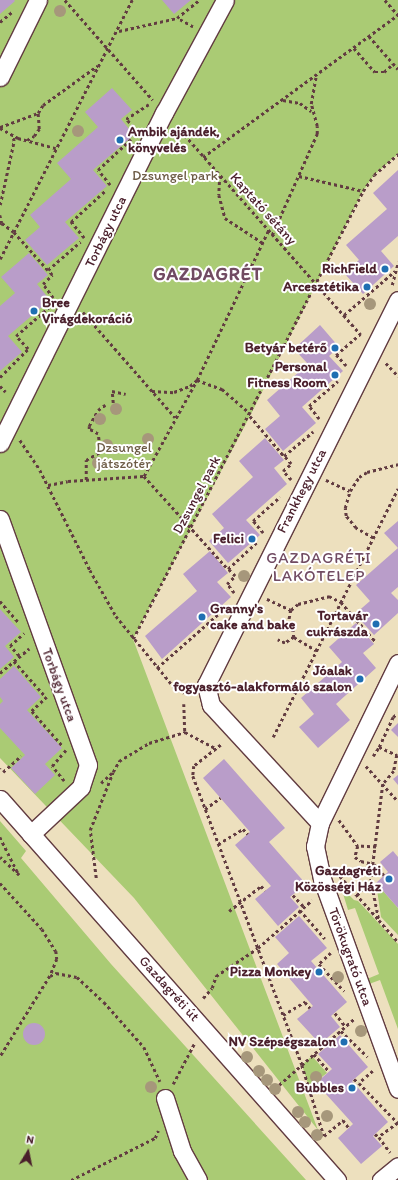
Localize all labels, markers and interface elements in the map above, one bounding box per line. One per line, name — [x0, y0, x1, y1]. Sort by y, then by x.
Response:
place label: Ambik ajándék, könyvelés — [128, 124, 220, 156]
marker: Ambik ajándék, könyvelés — [115, 135, 125, 145]
park label: Dzsungel park — [132, 168, 218, 184]
street label: Kaptató sétány — [226, 169, 300, 249]
street label: Torbágy utca — [82, 194, 130, 270]
place label: RichField — [322, 261, 377, 277]
district label: GAZDAGRÉT — [153, 263, 263, 285]
marker: RichField — [380, 264, 390, 274]
place label: Arcesztétika — [283, 279, 359, 295]
marker: Arcesztétika — [362, 282, 372, 292]
place label: Bree Virágdekoráció — [42, 295, 132, 328]
marker: Bree Virágdekoráció — [29, 306, 39, 316]
place label: Betyár betérő — [245, 340, 327, 356]
marker: Betyár betérő — [330, 343, 340, 353]
place label: Personal Fitness Room — [247, 359, 327, 392]
marker: Personal Fitness Room — [330, 370, 340, 380]
park label: Dzsungel játszótér — [96, 440, 152, 472]
street label: Frankhegy utca — [274, 446, 330, 536]
street label: Dzsungel park — [169, 453, 225, 537]
place label: Felici — [213, 531, 244, 547]
marker: Felici — [247, 534, 257, 544]
district label: GAZDAGRÉTI LAKÓTELEP — [266, 548, 372, 586]
place label: Granny's cake and bake — [210, 601, 295, 634]
place label: Tortavár cukrászda — [306, 608, 368, 640]
marker: Granny's cake and bake — [197, 612, 207, 622]
marker: Tortavár cukrászda — [371, 619, 381, 629]
street label: Torbágy utca — [38, 646, 80, 724]
place label: Jóalak fogyasztó-alakformáló szalon — [173, 663, 352, 696]
marker: Jóalak fogyasztó-alakformáló szalon — [355, 674, 365, 684]
place label: Gazdagréti Közösségi Ház — [295, 863, 381, 896]
marker: Gazdagréti Közösségi Ház — [384, 874, 394, 884]
street label: Törökugrató utca — [325, 906, 375, 1008]
street label: Gazdagréti út — [135, 953, 203, 1025]
place label: Pizza Monkey — [230, 964, 311, 980]
marker: Pizza Monkey — [314, 967, 324, 977]
place label: NV Szépségszalon — [228, 1034, 336, 1050]
marker: NV Szépségszalon — [339, 1037, 349, 1047]
place label: Bubbles — [296, 1080, 344, 1096]
marker: Bubbles — [347, 1083, 357, 1093]
north arrow — [8, 1132, 48, 1172]
text: N — [25, 1133, 35, 1147]

